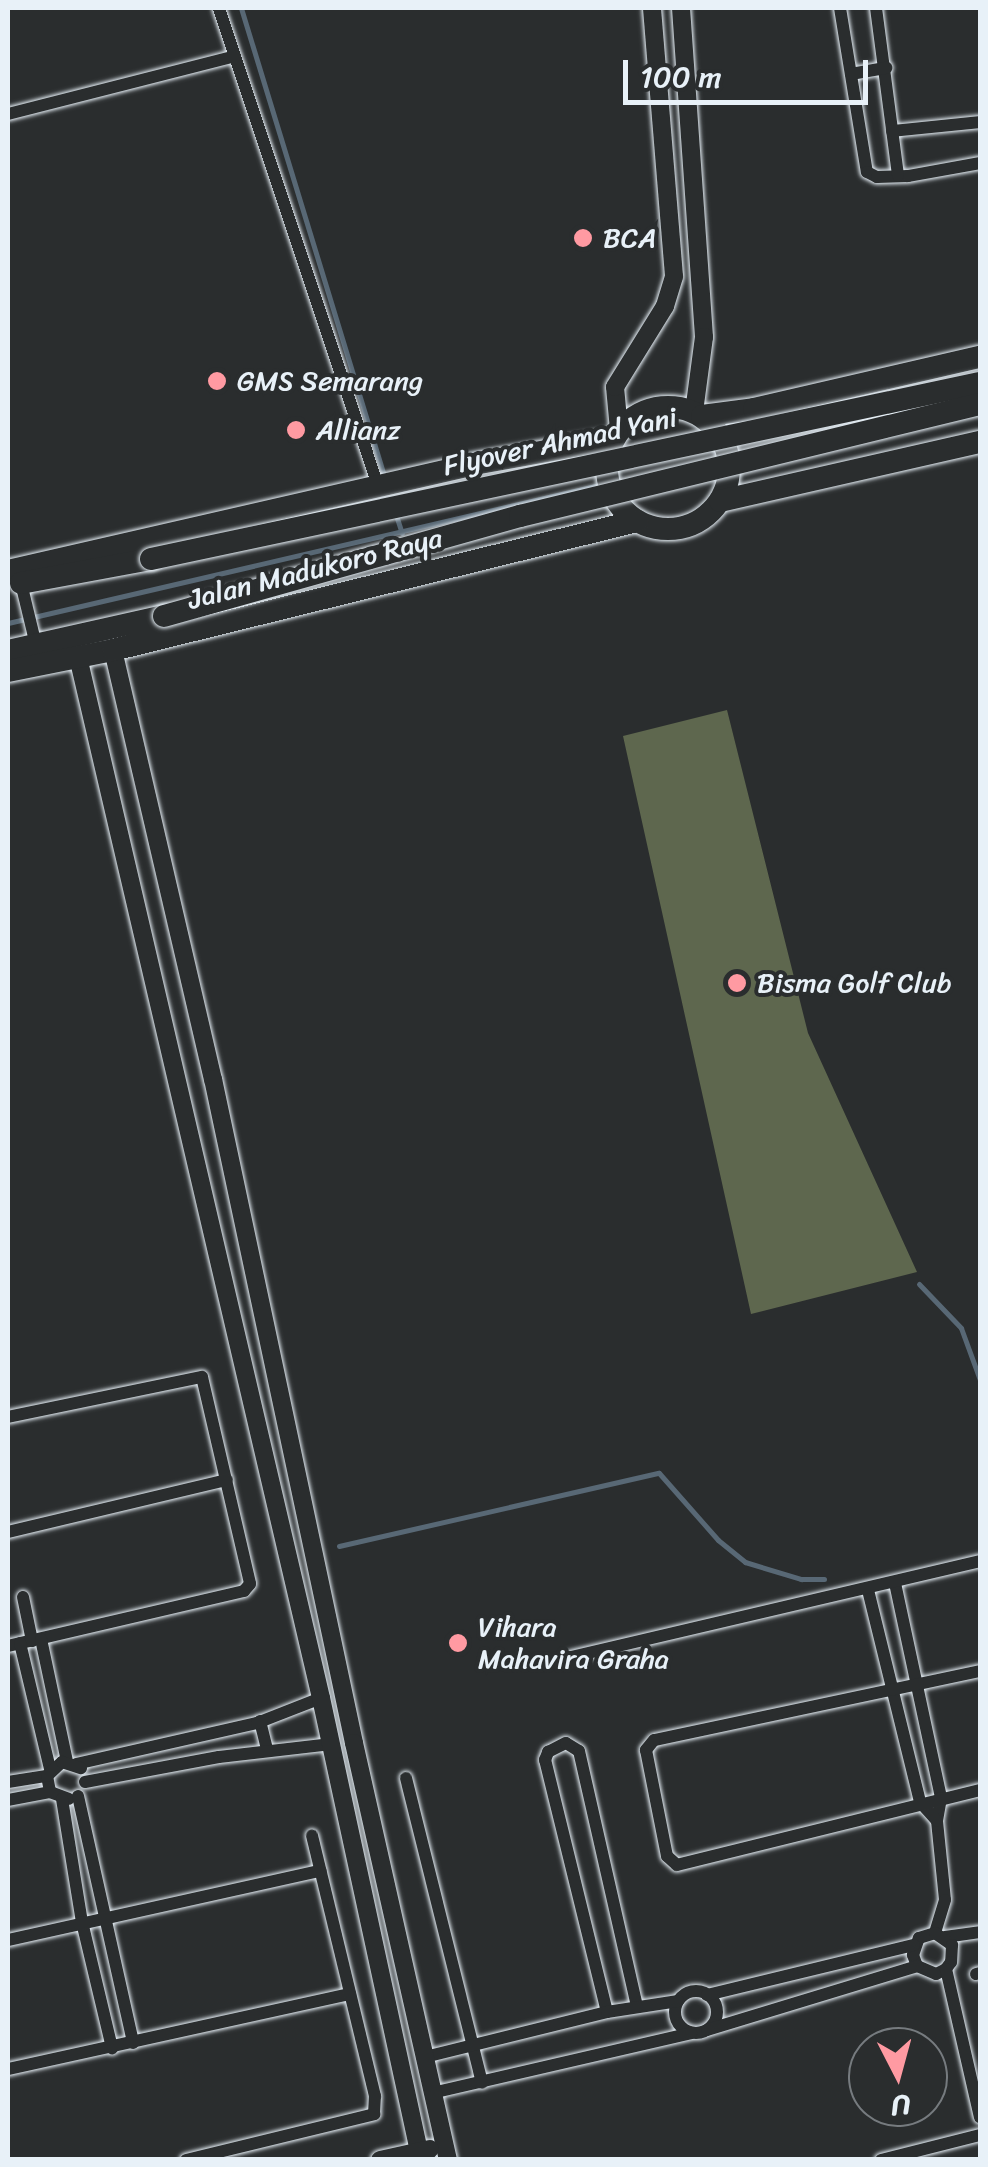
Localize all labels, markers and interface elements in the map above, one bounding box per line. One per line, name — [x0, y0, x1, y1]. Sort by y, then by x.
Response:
scale bar — [628, 40, 873, 102]
text: 100 m — [640, 50, 722, 104]
place label: BCA — [603, 221, 657, 255]
marker: BCA — [572, 227, 594, 249]
place label: GMS Semarang — [237, 364, 423, 398]
marker: GMS Semarang — [206, 370, 228, 392]
street label: Flyover Ahmad Yani — [440, 401, 680, 483]
place label: Allianz — [316, 413, 401, 447]
marker: Allianz — [285, 419, 307, 441]
street label: Jalan Madukoro Raya — [185, 521, 445, 617]
place label: Bisma Golf Club — [757, 966, 953, 1000]
marker: Bisma Golf Club — [726, 972, 748, 994]
place label: Vihara Mahavira Graha — [478, 1610, 669, 1676]
marker: Vihara Mahavira Graha — [447, 1632, 469, 1654]
north arrow — [848, 2027, 948, 2127]
text: U — [889, 2080, 913, 2131]

